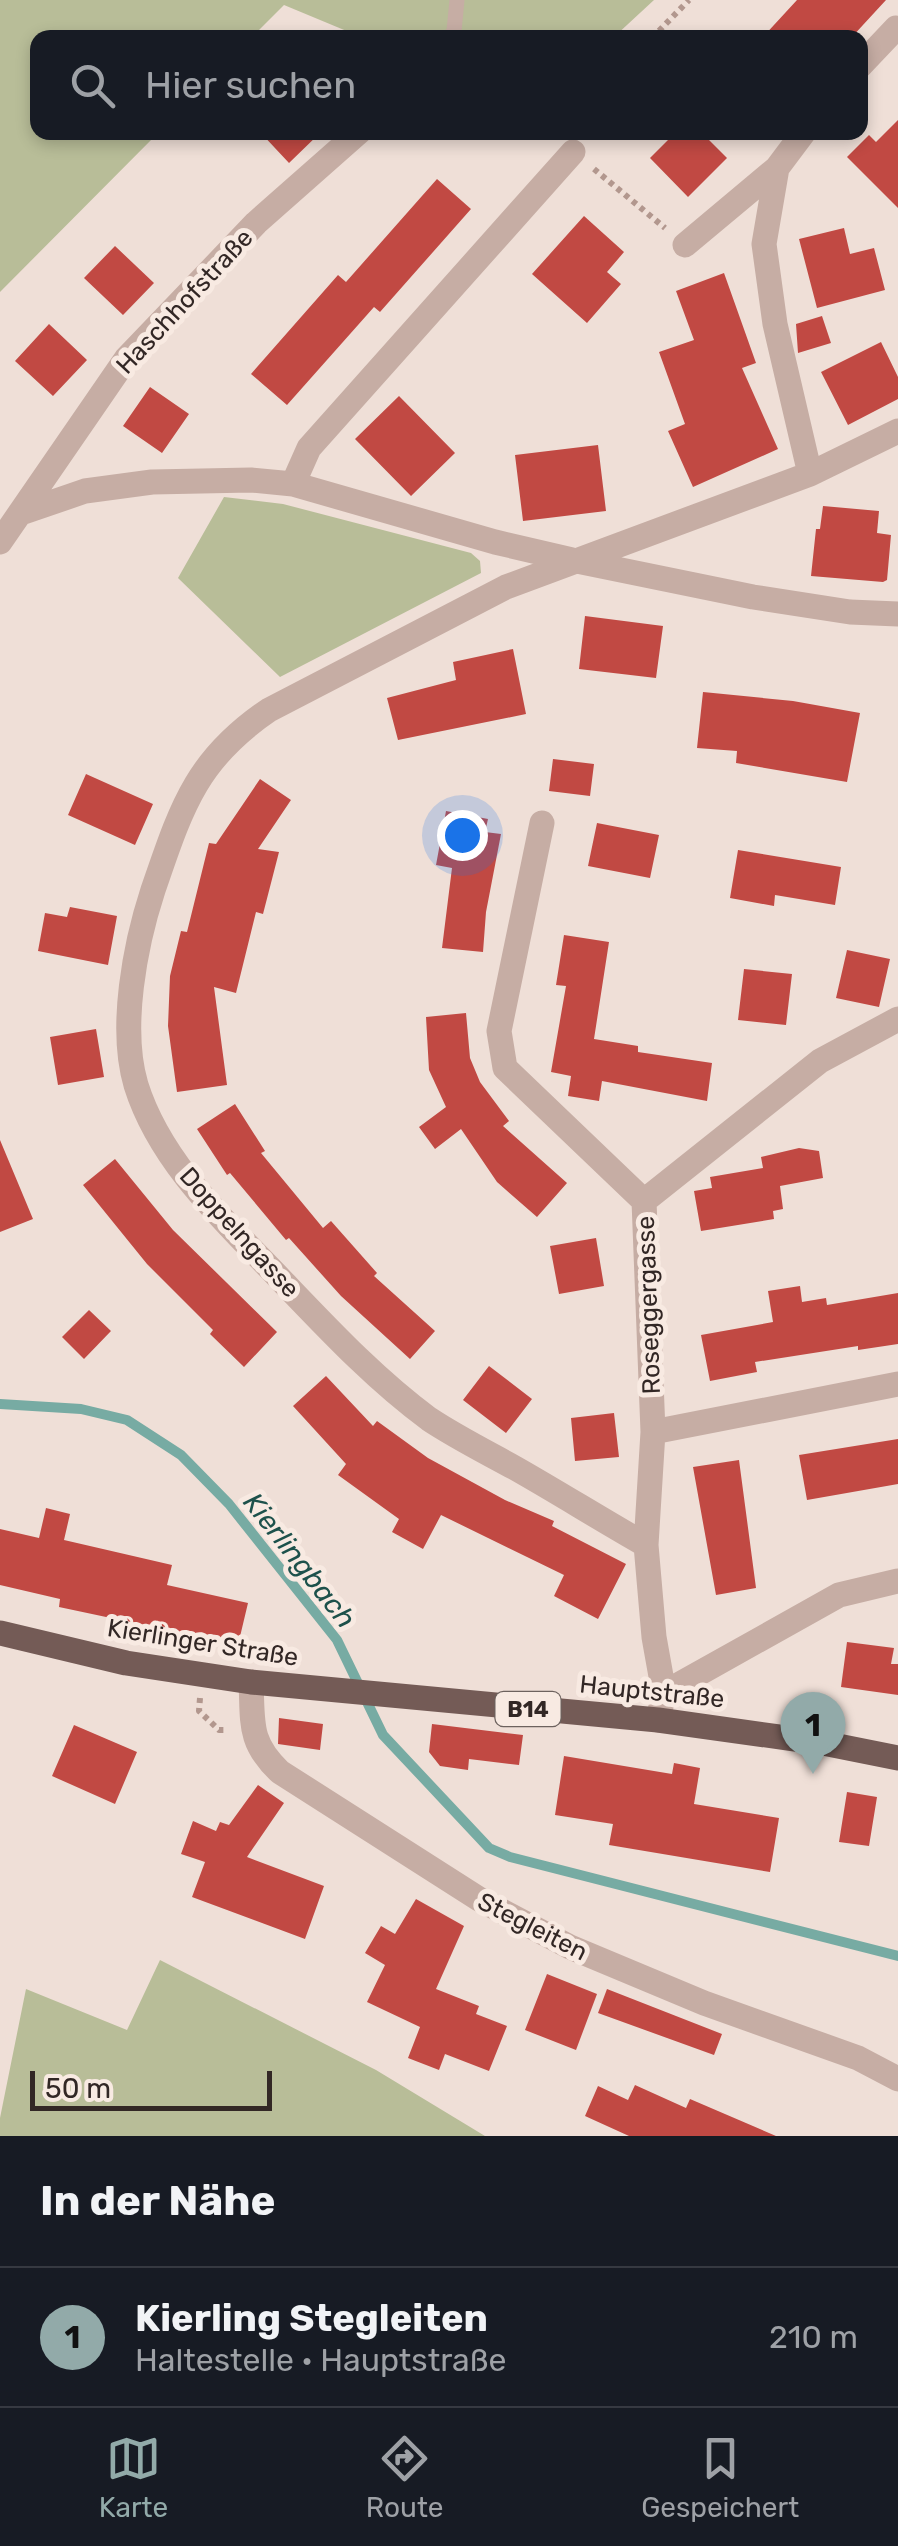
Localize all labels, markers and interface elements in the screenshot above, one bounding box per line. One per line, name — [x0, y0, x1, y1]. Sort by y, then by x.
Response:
search box — [30, 30, 868, 140]
icon: search — [65, 58, 120, 113]
text: Hier suchen — [145, 62, 356, 108]
street label: Haschhofstraße — [110, 223, 259, 380]
your location — [437, 810, 488, 861]
street label: Doppelngasse — [174, 1161, 306, 1303]
street label: Roseggergasse — [631, 1215, 666, 1395]
water label: Kierlingbach — [237, 1486, 363, 1634]
street label: Kierlinger Straße — [105, 1613, 300, 1672]
street label: Hauptstraße — [578, 1669, 726, 1714]
road number: B14 — [496, 1692, 560, 1726]
pin: 1 — [780, 1692, 846, 1774]
street label: Stegleiten — [473, 1886, 593, 1966]
scale bar — [30, 2066, 272, 2110]
text: 50 m — [45, 2072, 111, 2105]
text: In der Nähe — [40, 2176, 275, 2226]
text: Kierling Stegleiten — [135, 2295, 488, 2341]
text: 1 — [65, 2318, 80, 2356]
text: 210 m — [769, 2318, 858, 2356]
text: Haltestelle · Hauptstraße — [135, 2341, 506, 2379]
tab: Karte — [99, 2431, 168, 2524]
tab: Route — [366, 2431, 444, 2524]
tab: Gespeichert — [641, 2431, 799, 2524]

